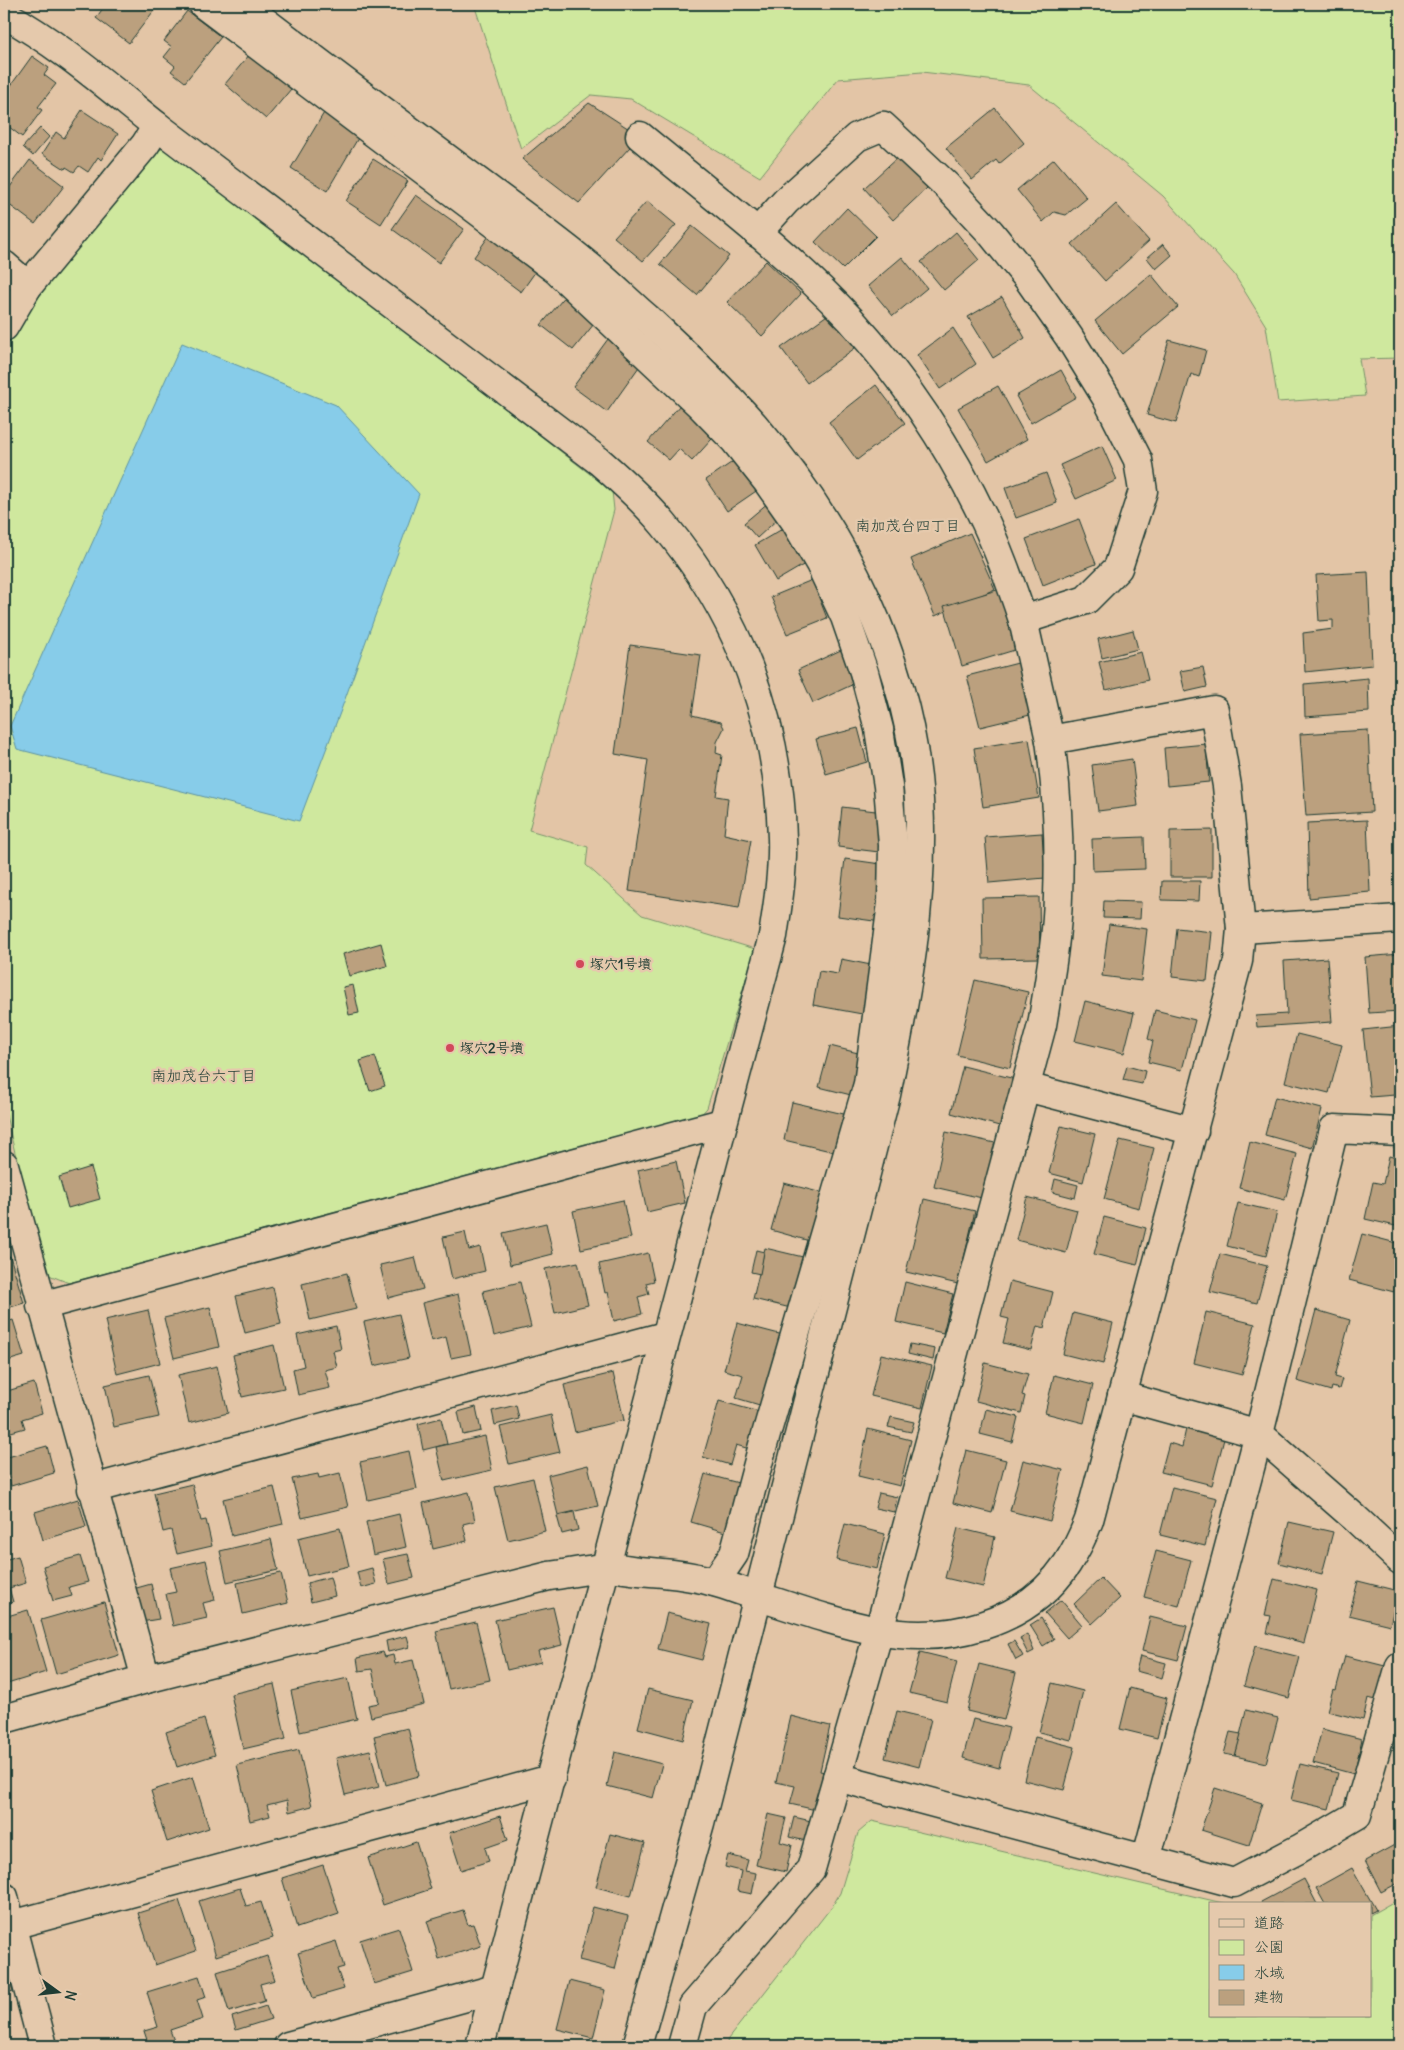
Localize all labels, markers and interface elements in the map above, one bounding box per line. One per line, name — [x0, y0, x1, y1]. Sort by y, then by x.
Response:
district label: 南加茂台四丁目 — [855, 516, 961, 535]
place label: 塚穴1号墳 — [590, 955, 652, 973]
marker: 塚穴1号墳 — [574, 958, 586, 970]
place label: 塚穴2号墳 — [460, 1039, 524, 1057]
marker: 塚穴2号墳 — [444, 1042, 456, 1054]
district label: 南加茂台六丁目 — [151, 1066, 257, 1085]
legend — [1209, 1902, 1372, 2018]
text: 道路 — [1254, 1913, 1284, 1932]
text: 公園 — [1254, 1937, 1284, 1956]
text: 水域 — [1254, 1963, 1284, 1982]
north arrow — [32, 1968, 82, 2018]
text: 建物 — [1254, 1987, 1284, 2006]
text: N — [61, 1988, 81, 2002]

